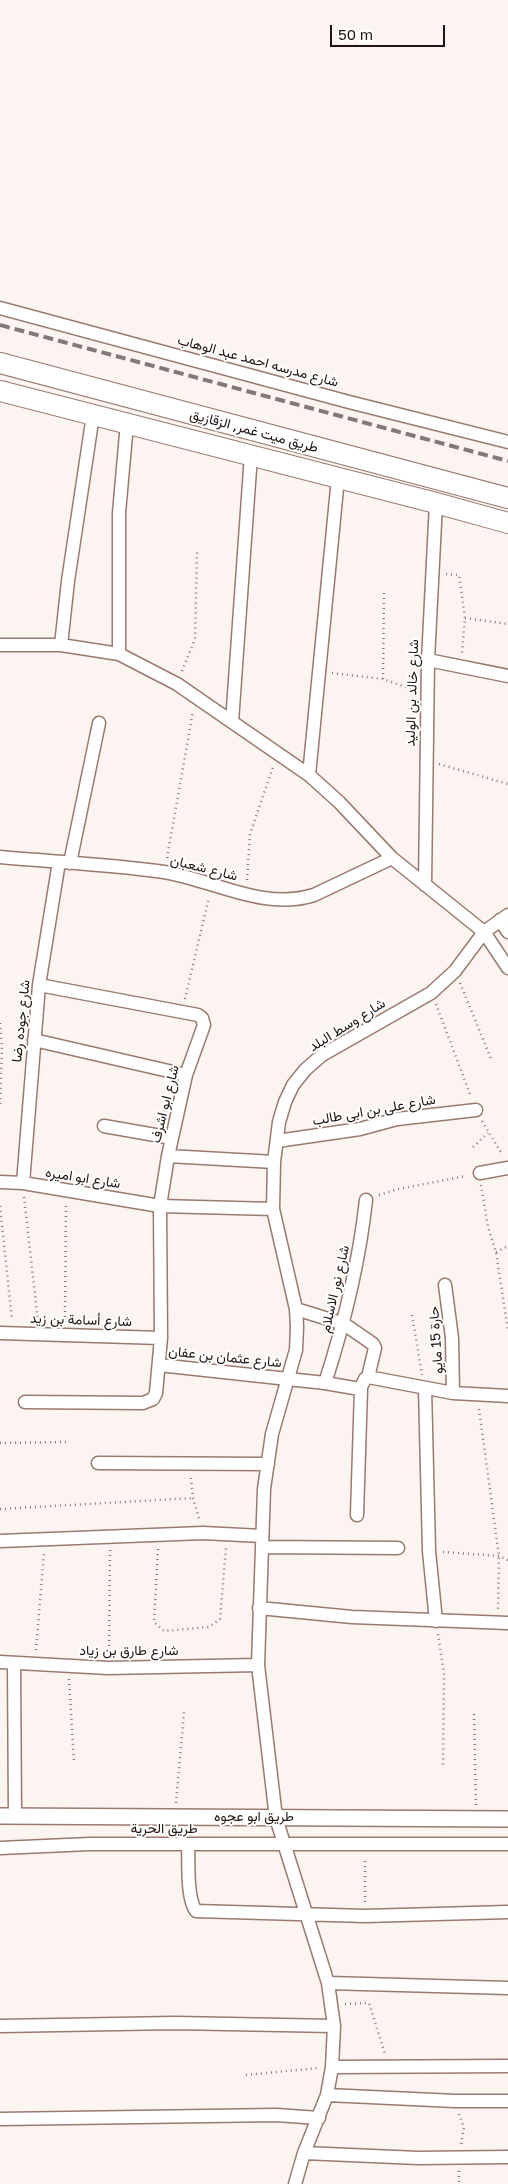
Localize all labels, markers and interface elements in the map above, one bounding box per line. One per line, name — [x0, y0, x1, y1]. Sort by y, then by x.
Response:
scale bar — [333, 15, 448, 47]
text: 50 m — [338, 25, 373, 43]
street label: شارع مدرسه احمد عبد الوهاب — [176, 331, 340, 391]
street label: طريق ميت غمر, الزقازيق — [188, 406, 320, 456]
street label: شارع خالد بن الوليد — [402, 639, 422, 747]
street label: شارع شعبان — [169, 852, 239, 884]
street label: شارع جوده رضا — [8, 979, 34, 1063]
street label: شارع وسط البلد — [306, 995, 388, 1055]
street label: شارع ابو اشرف — [147, 1063, 183, 1145]
street label: شارع على بن ابى طالب — [311, 1091, 437, 1129]
street label: شارع ابو اميره — [44, 1164, 122, 1192]
street label: شارع نور الاسلام — [317, 1244, 353, 1334]
street label: حارة 15 مايو — [425, 1306, 447, 1374]
street label: شارع أسامة بن زيد — [30, 1310, 132, 1330]
street label: شارع عثمان بن عفان — [168, 1343, 282, 1371]
street label: شارع طارق بن زياد — [79, 1643, 179, 1659]
street label: طريق ابو عجوه — [214, 1809, 294, 1825]
street label: طريق الحرية — [130, 1821, 198, 1837]

